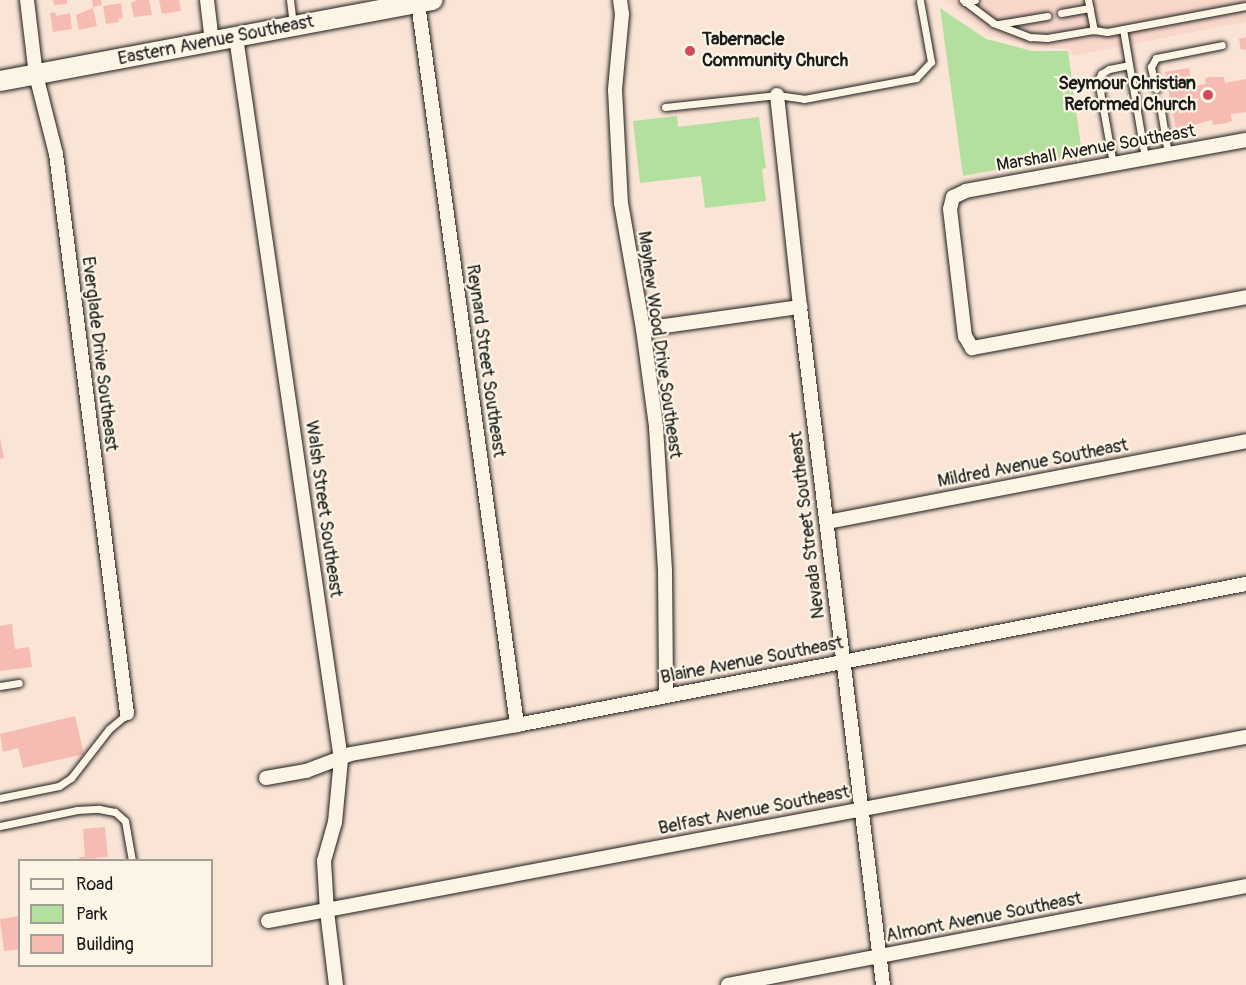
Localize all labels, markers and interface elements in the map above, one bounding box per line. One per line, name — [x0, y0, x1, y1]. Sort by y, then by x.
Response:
street label: Eastern Avenue Southeast — [116, 11, 316, 71]
place label: Tabernacle Community Church — [702, 30, 848, 72]
marker: Tabernacle Community Church — [683, 44, 697, 58]
place label: Seymour Christian Reformed Church — [1058, 74, 1196, 116]
marker: Seymour Christian Reformed Church — [1201, 88, 1215, 102]
street label: Marshall Avenue Southeast — [995, 121, 1197, 177]
street label: Mayhew Wood Drive Southeast — [632, 230, 686, 460]
street label: Everglade Drive Southeast — [76, 255, 122, 453]
street label: Reynard Street Southeast — [461, 263, 509, 459]
street label: Walsh Street Southeast — [300, 419, 346, 599]
street label: Nevada Street Southeast — [786, 430, 830, 620]
street label: Mildred Avenue Southeast — [936, 435, 1130, 493]
street label: Blaine Avenue Southeast — [659, 633, 845, 689]
street label: Belfast Avenue Southeast — [657, 782, 851, 840]
legend — [18, 859, 213, 967]
text: Road — [76, 873, 113, 896]
street label: Almont Avenue Southeast — [884, 888, 1084, 948]
text: Park — [76, 903, 108, 926]
text: Building — [76, 933, 134, 956]

